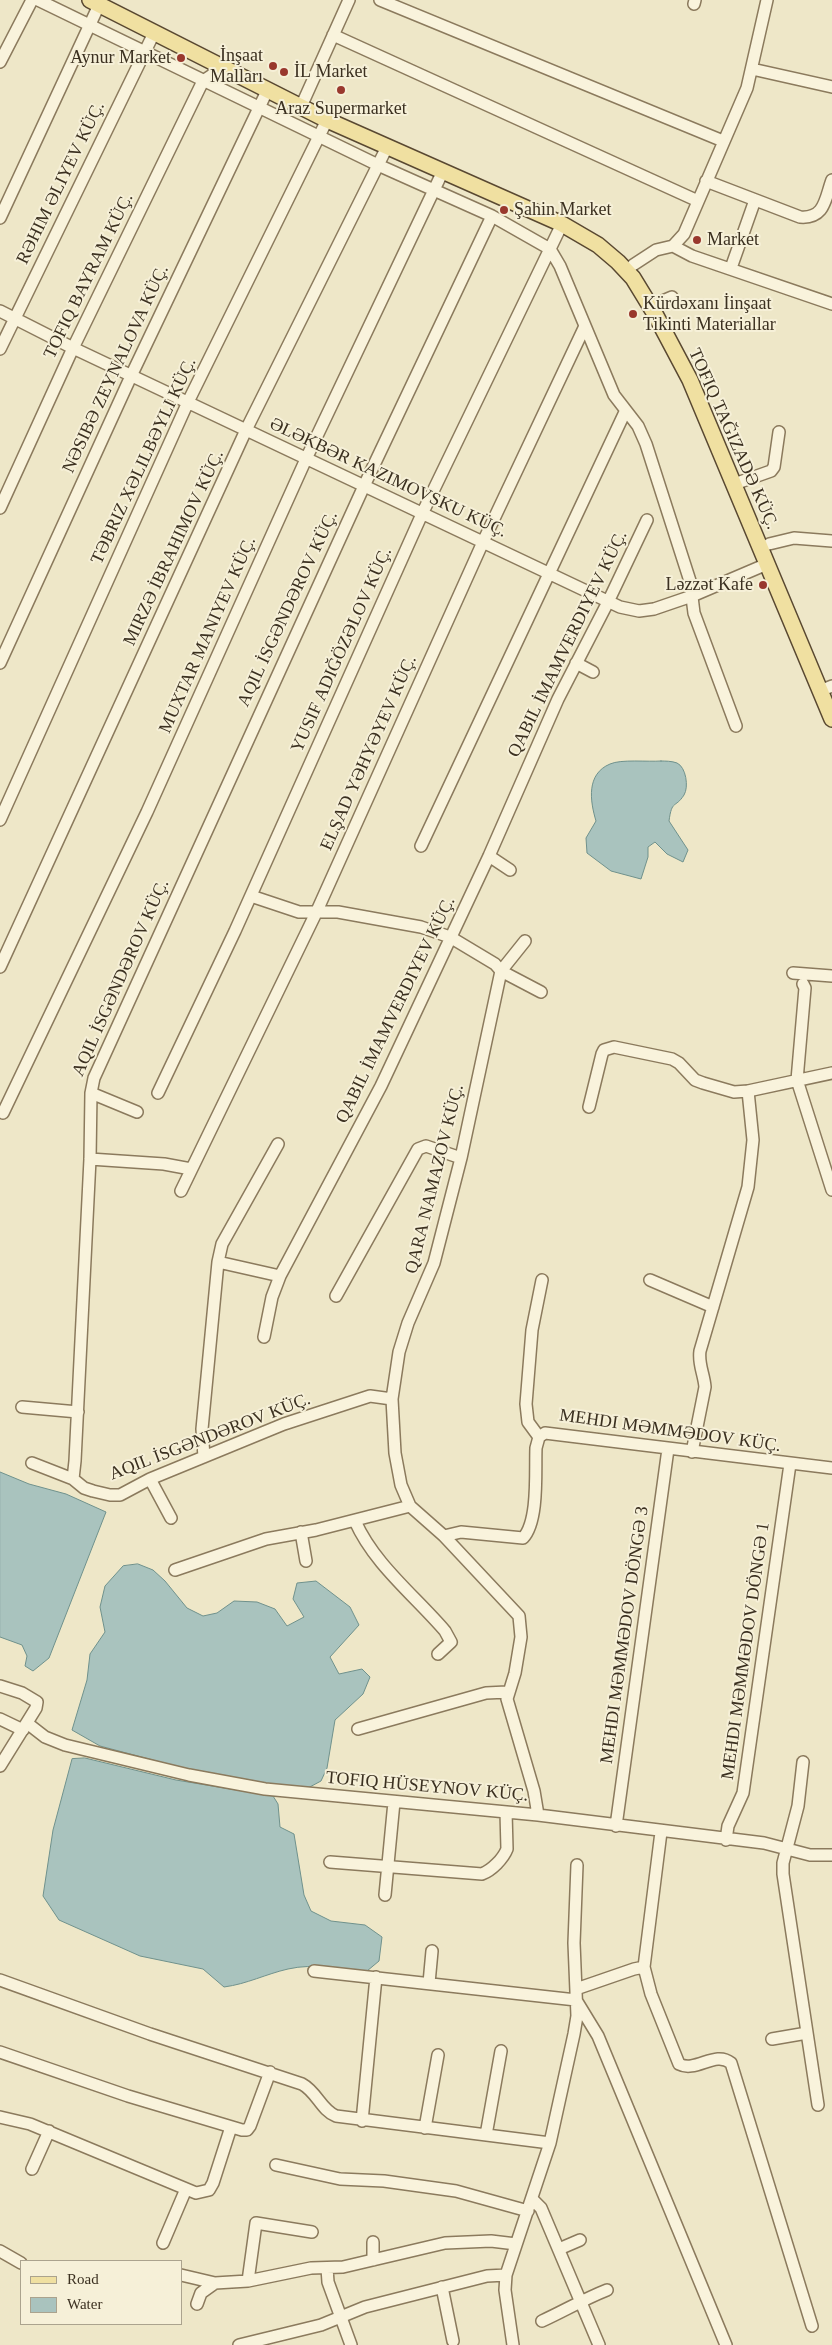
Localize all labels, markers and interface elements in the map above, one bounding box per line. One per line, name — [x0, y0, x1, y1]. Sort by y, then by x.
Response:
place label: İnşaat Malları — [210, 45, 263, 88]
place label: Aynur Market — [70, 47, 171, 69]
marker: Aynur Market — [175, 52, 187, 64]
marker: İnşaat Malları — [267, 60, 279, 72]
place label: İL Market — [294, 61, 367, 83]
marker: İL Market — [278, 66, 290, 78]
marker: Araz Supermarket — [335, 84, 347, 96]
street label: RƏHIM ƏLIYEV KÜÇ. — [12, 98, 110, 268]
place label: Araz Supermarket — [275, 98, 407, 120]
street label: TOFIQ BAYRAM KÜÇ. — [40, 190, 138, 362]
place label: Şahin Market — [514, 199, 611, 221]
marker: Şahin Market — [498, 204, 510, 216]
place label: Market — [707, 229, 759, 251]
marker: Market — [691, 234, 703, 246]
street label: NƏSIBƏ ZEYNALOVA KÜÇ. — [58, 261, 174, 477]
place label: Kürdəxanı İinşaat Tikinti Materiallar — [643, 293, 776, 336]
marker: Kürdəxanı İinşaat Tikinti Materiallar — [627, 308, 639, 320]
street label: TOFIQ TAĞIZADƏ KÜÇ. — [683, 345, 783, 533]
street label: TƏBRIZ XƏLILBƏYLI KÜÇ. — [87, 354, 201, 568]
street label: ƏLƏKBƏR KAZIMOVSKU KÜÇ. — [266, 413, 510, 543]
street label: MIRZƏ İBRAHIMOV KÜÇ. — [119, 447, 229, 649]
street label: AQIL İSGƏNDƏROV KÜÇ. — [233, 508, 343, 710]
street label: QABIL İMAMVERDIYEV KÜÇ. — [504, 527, 632, 761]
street label: MUXTAR MANIYEV KÜÇ. — [155, 533, 261, 737]
street label: YUSIF ADIĞÖZƏLOV KÜÇ. — [287, 544, 397, 756]
place label: Ləzzət Kafe — [666, 574, 753, 596]
marker: Ləzzət Kafe — [757, 579, 769, 591]
street label: ELŞAD YƏHYƏYEV KÜÇ. — [316, 652, 422, 854]
street label: AQIL İSGƏNDƏROV KÜÇ. — [68, 876, 174, 1080]
street label: QABIL İMAMVERDIYEV KÜÇ. — [332, 893, 460, 1127]
street label: QARA NAMAZOV KÜÇ. — [401, 1082, 469, 1276]
street label: AQIL İSGƏNDƏROV KÜÇ. — [106, 1389, 314, 1485]
street label: MEHDI MƏMMƏDOV KÜÇ. — [558, 1405, 782, 1457]
street label: MEHDI MƏMMƏDOV DÖNGƏ 3 — [596, 1505, 654, 1765]
street label: MEHDI MƏMMƏDOV DÖNGƏ 1 — [717, 1521, 775, 1781]
street label: TOFIQ HÜSEYNOV KÜÇ. — [325, 1767, 529, 1807]
legend — [20, 2260, 182, 2325]
text: Road — [67, 2271, 99, 2287]
text: Water — [67, 2296, 102, 2312]

